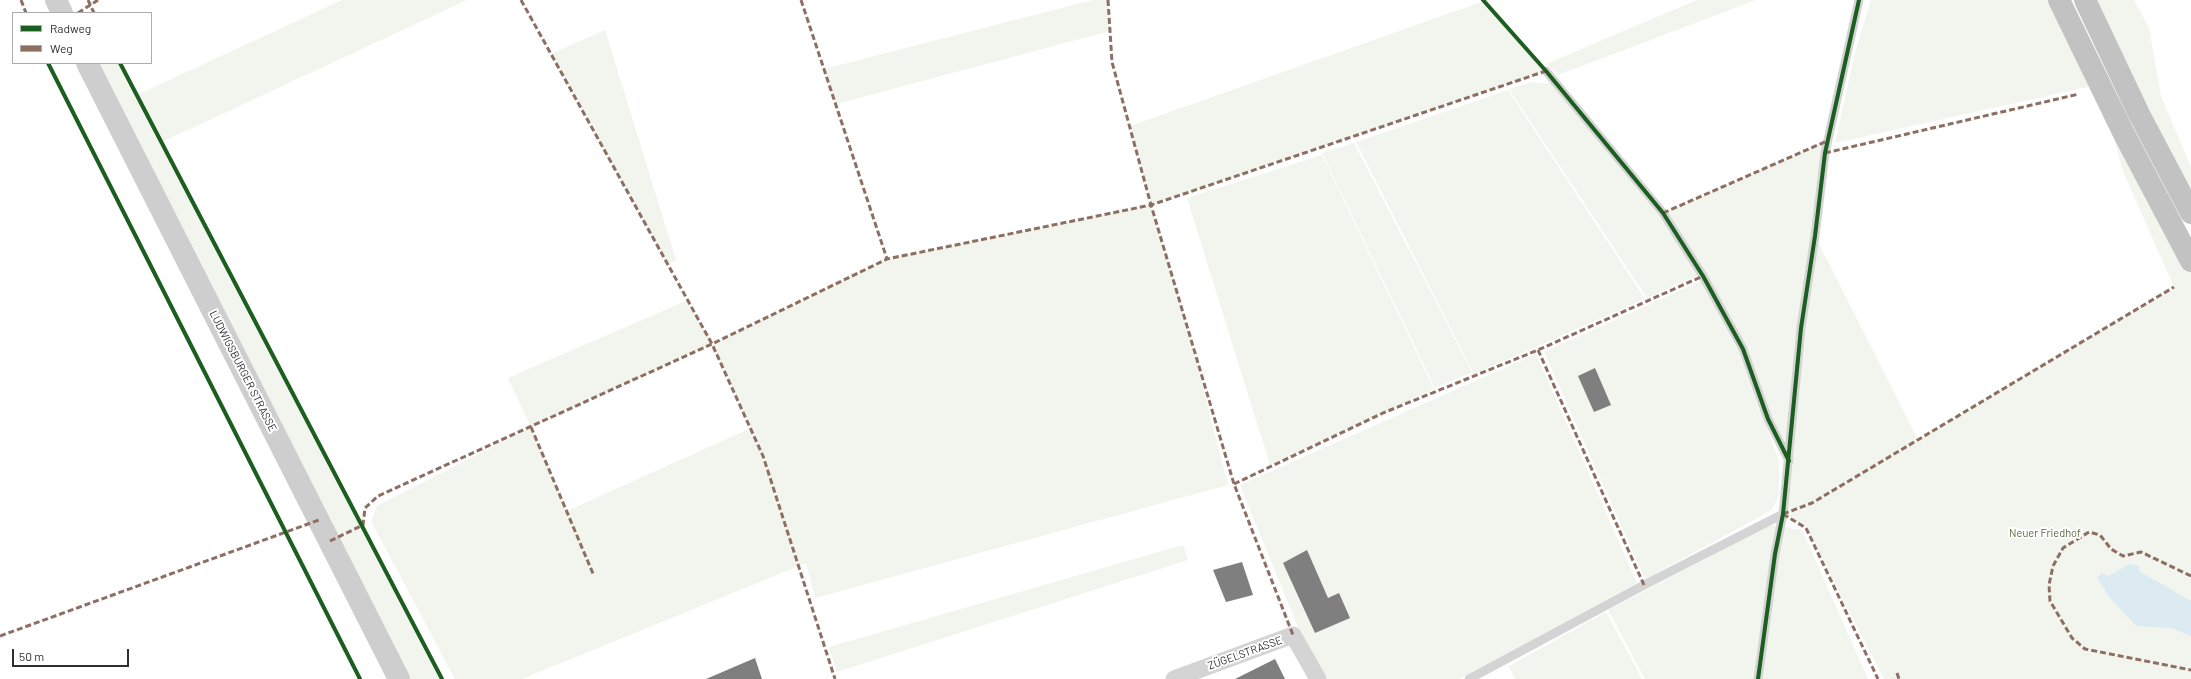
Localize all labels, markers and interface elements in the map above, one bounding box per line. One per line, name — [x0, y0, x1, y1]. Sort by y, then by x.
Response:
legend — [12, 12, 152, 64]
text: Radweg — [50, 21, 91, 35]
text: Weg — [50, 41, 73, 55]
street label: LUDWIGSBURGER STRASSE — [207, 308, 279, 434]
park label: Neuer Friedhof — [2009, 526, 2081, 540]
street label: ZÜGELSTRASSE — [1206, 633, 1284, 673]
scale bar — [14, 641, 131, 667]
text: 50 m — [19, 649, 44, 663]

